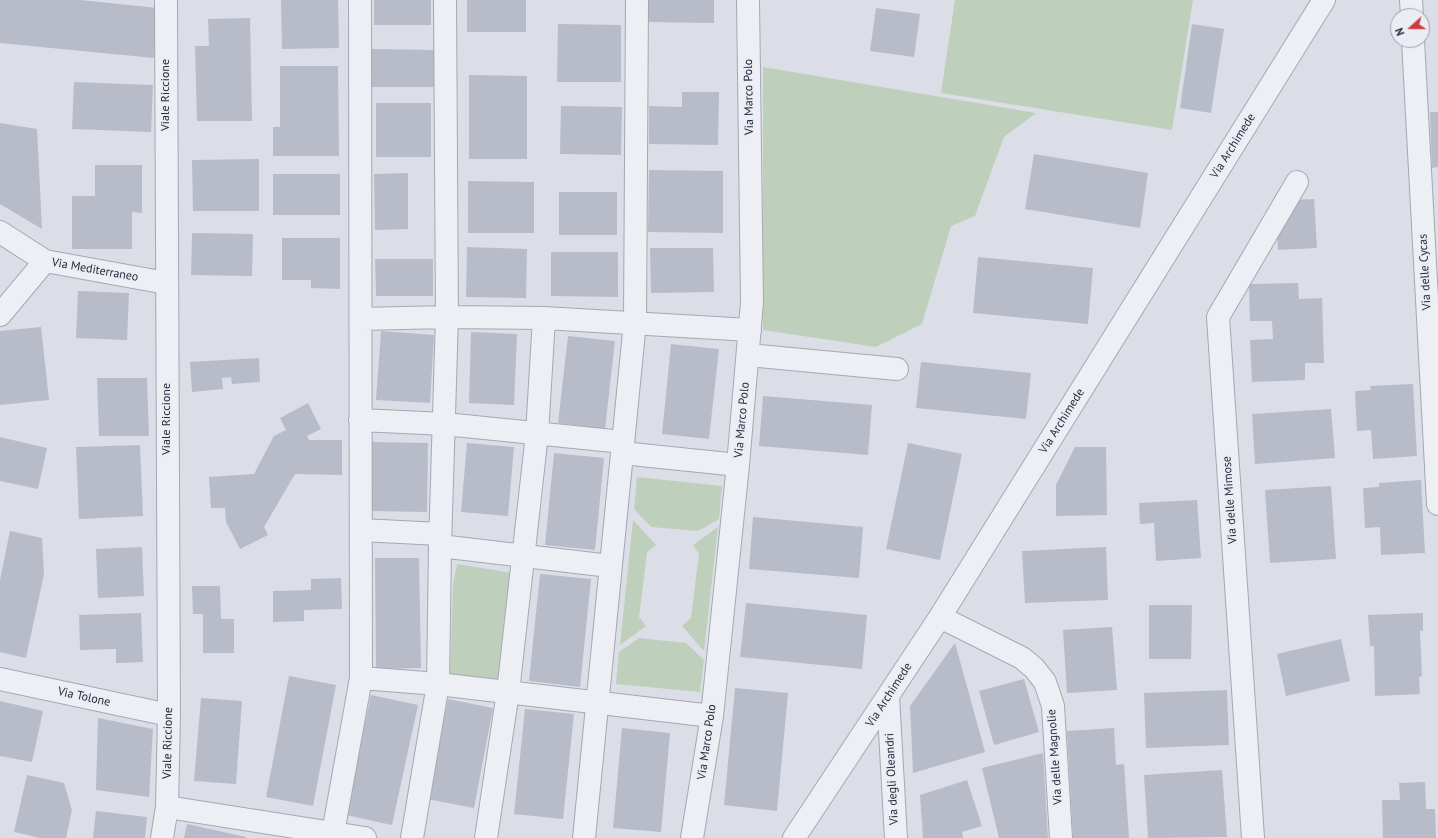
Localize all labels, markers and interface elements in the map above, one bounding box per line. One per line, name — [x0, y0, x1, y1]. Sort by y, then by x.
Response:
north arrow — [1390, 8, 1430, 48]
text: N — [1392, 26, 1408, 38]
street label: Viale Riccione — [159, 59, 173, 131]
street label: Via Marco Polo — [741, 59, 757, 135]
street label: Via Archimede — [1207, 111, 1259, 181]
street label: Via delle Cycas — [1416, 234, 1434, 310]
street label: Via Mediterraneo — [51, 255, 139, 285]
street label: Via Marco Polo — [732, 381, 752, 459]
street label: Viale Riccione — [160, 383, 174, 455]
street label: Via Archimede — [1036, 386, 1088, 456]
street label: Via delle Mimose — [1220, 456, 1240, 544]
street label: Via Archimede — [863, 660, 915, 730]
street label: Via Tolone — [56, 684, 112, 710]
street label: Via Marco Polo — [695, 703, 719, 781]
street label: Viale Riccione — [160, 707, 176, 779]
street label: Via delle Magnolie — [1044, 709, 1066, 805]
street label: Via degli Oleandri — [882, 733, 902, 825]

